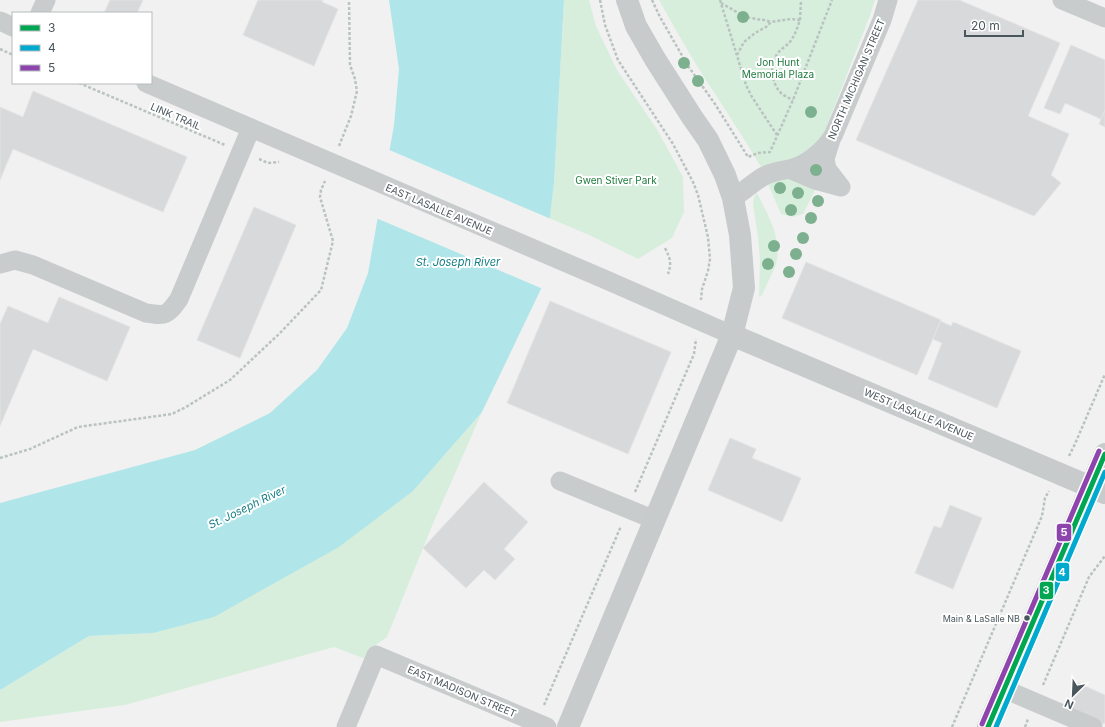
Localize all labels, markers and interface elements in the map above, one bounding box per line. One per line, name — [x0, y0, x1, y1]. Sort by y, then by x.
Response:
legend — [12, 12, 152, 84]
scale bar — [965, 12, 1023, 38]
street label: NORTH MICHIGAN STREET — [825, 17, 887, 141]
text: 20 m — [971, 18, 1000, 33]
text: 3 — [48, 20, 55, 35]
text: 4 — [48, 40, 56, 55]
park label: Jon Hunt Memorial Plaza — [742, 56, 814, 80]
text: 5 — [48, 60, 55, 75]
street label: LINK TRAIL — [149, 100, 203, 132]
park label: Gwen Stiver Park — [575, 174, 657, 186]
street label: EAST LASALLE AVENUE — [384, 181, 494, 237]
water label: St. Joseph River — [416, 255, 501, 269]
street label: WEST LASALLE AVENUE — [862, 385, 976, 443]
water label: St. Joseph River — [206, 482, 289, 532]
line badge: 5 — [1056, 523, 1072, 542]
text: 5 — [1060, 525, 1068, 539]
line badge: 4 — [1055, 562, 1070, 582]
text: 4 — [1058, 565, 1066, 579]
line badge: 3 — [1039, 581, 1054, 600]
text: 3 — [1042, 583, 1050, 597]
place label: Main & LaSalle NB — [943, 613, 1020, 624]
marker: Main & LaSalle NB — [1022, 613, 1032, 623]
street label: EAST MADISON STREET — [406, 663, 518, 719]
north arrow — [1053, 675, 1093, 715]
text: N — [1062, 696, 1076, 712]

